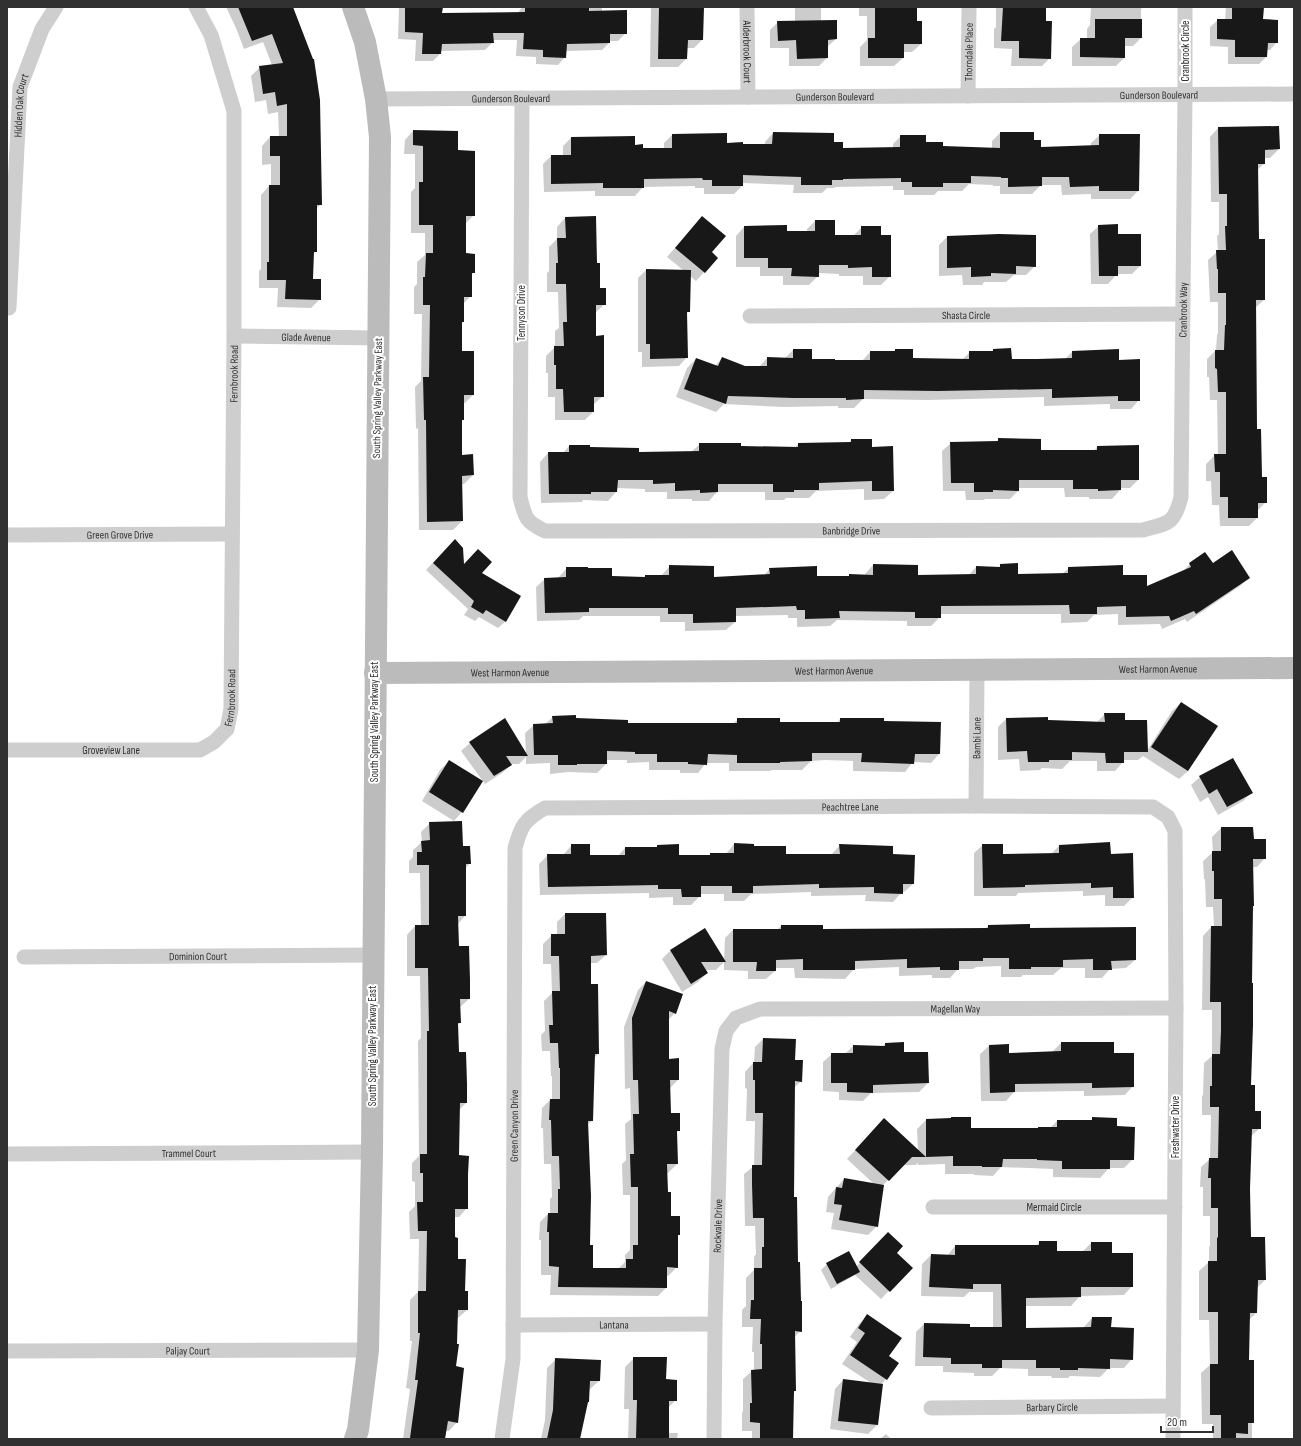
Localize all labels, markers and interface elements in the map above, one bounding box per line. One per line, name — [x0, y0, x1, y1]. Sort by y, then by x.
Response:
street label: Alderbrook Court — [740, 19, 754, 84]
street label: Cranbrook Circle — [1179, 20, 1192, 82]
street label: Thorndale Place — [962, 23, 976, 81]
street label: Hidden Oak Court — [11, 71, 32, 138]
street label: Gunderson Boulevard — [1120, 89, 1199, 102]
street label: Gunderson Boulevard — [796, 90, 875, 104]
street label: Gunderson Boulevard — [472, 92, 551, 105]
street label: Cranbrook Way — [1177, 281, 1190, 338]
street label: Tennyson Drive — [515, 285, 528, 341]
street label: Shasta Circle — [942, 309, 990, 322]
street label: Glade Avenue — [281, 331, 331, 344]
street label: South Spring Valley Parkway East — [370, 337, 385, 458]
street label: Fernbrook Road — [227, 345, 241, 403]
street label: Banbridge Drive — [822, 524, 880, 538]
street label: Green Grove Drive — [87, 528, 153, 542]
street label: South Spring Valley Parkway East — [368, 661, 381, 782]
street label: West Harmon Avenue — [1119, 663, 1197, 676]
street label: West Harmon Avenue — [795, 664, 873, 678]
street label: West Harmon Avenue — [471, 666, 549, 679]
street label: Fernbrook Road — [222, 669, 238, 728]
street label: Bambi Lane — [970, 717, 984, 759]
street label: Groveview Lane — [82, 744, 140, 757]
street label: Peachtree Lane — [822, 800, 879, 814]
street label: Dominion Court — [169, 950, 228, 963]
street label: South Spring Valley Parkway East — [366, 985, 379, 1106]
street label: Magellan Way — [931, 1002, 981, 1016]
street label: Green Canyon Drive — [508, 1090, 521, 1162]
street label: Freshwater Drive — [1169, 1096, 1182, 1158]
street label: Trammel Court — [162, 1147, 217, 1160]
street label: Rockvale Drive — [711, 1199, 725, 1253]
street label: Mermaid Circle — [1026, 1201, 1082, 1214]
street label: Lantana — [599, 1318, 629, 1332]
street label: Paljay Court — [166, 1344, 211, 1358]
street label: Barbary Circle — [1026, 1401, 1078, 1414]
scale bar — [1161, 1408, 1213, 1434]
text: 20 m — [1167, 1415, 1187, 1430]

